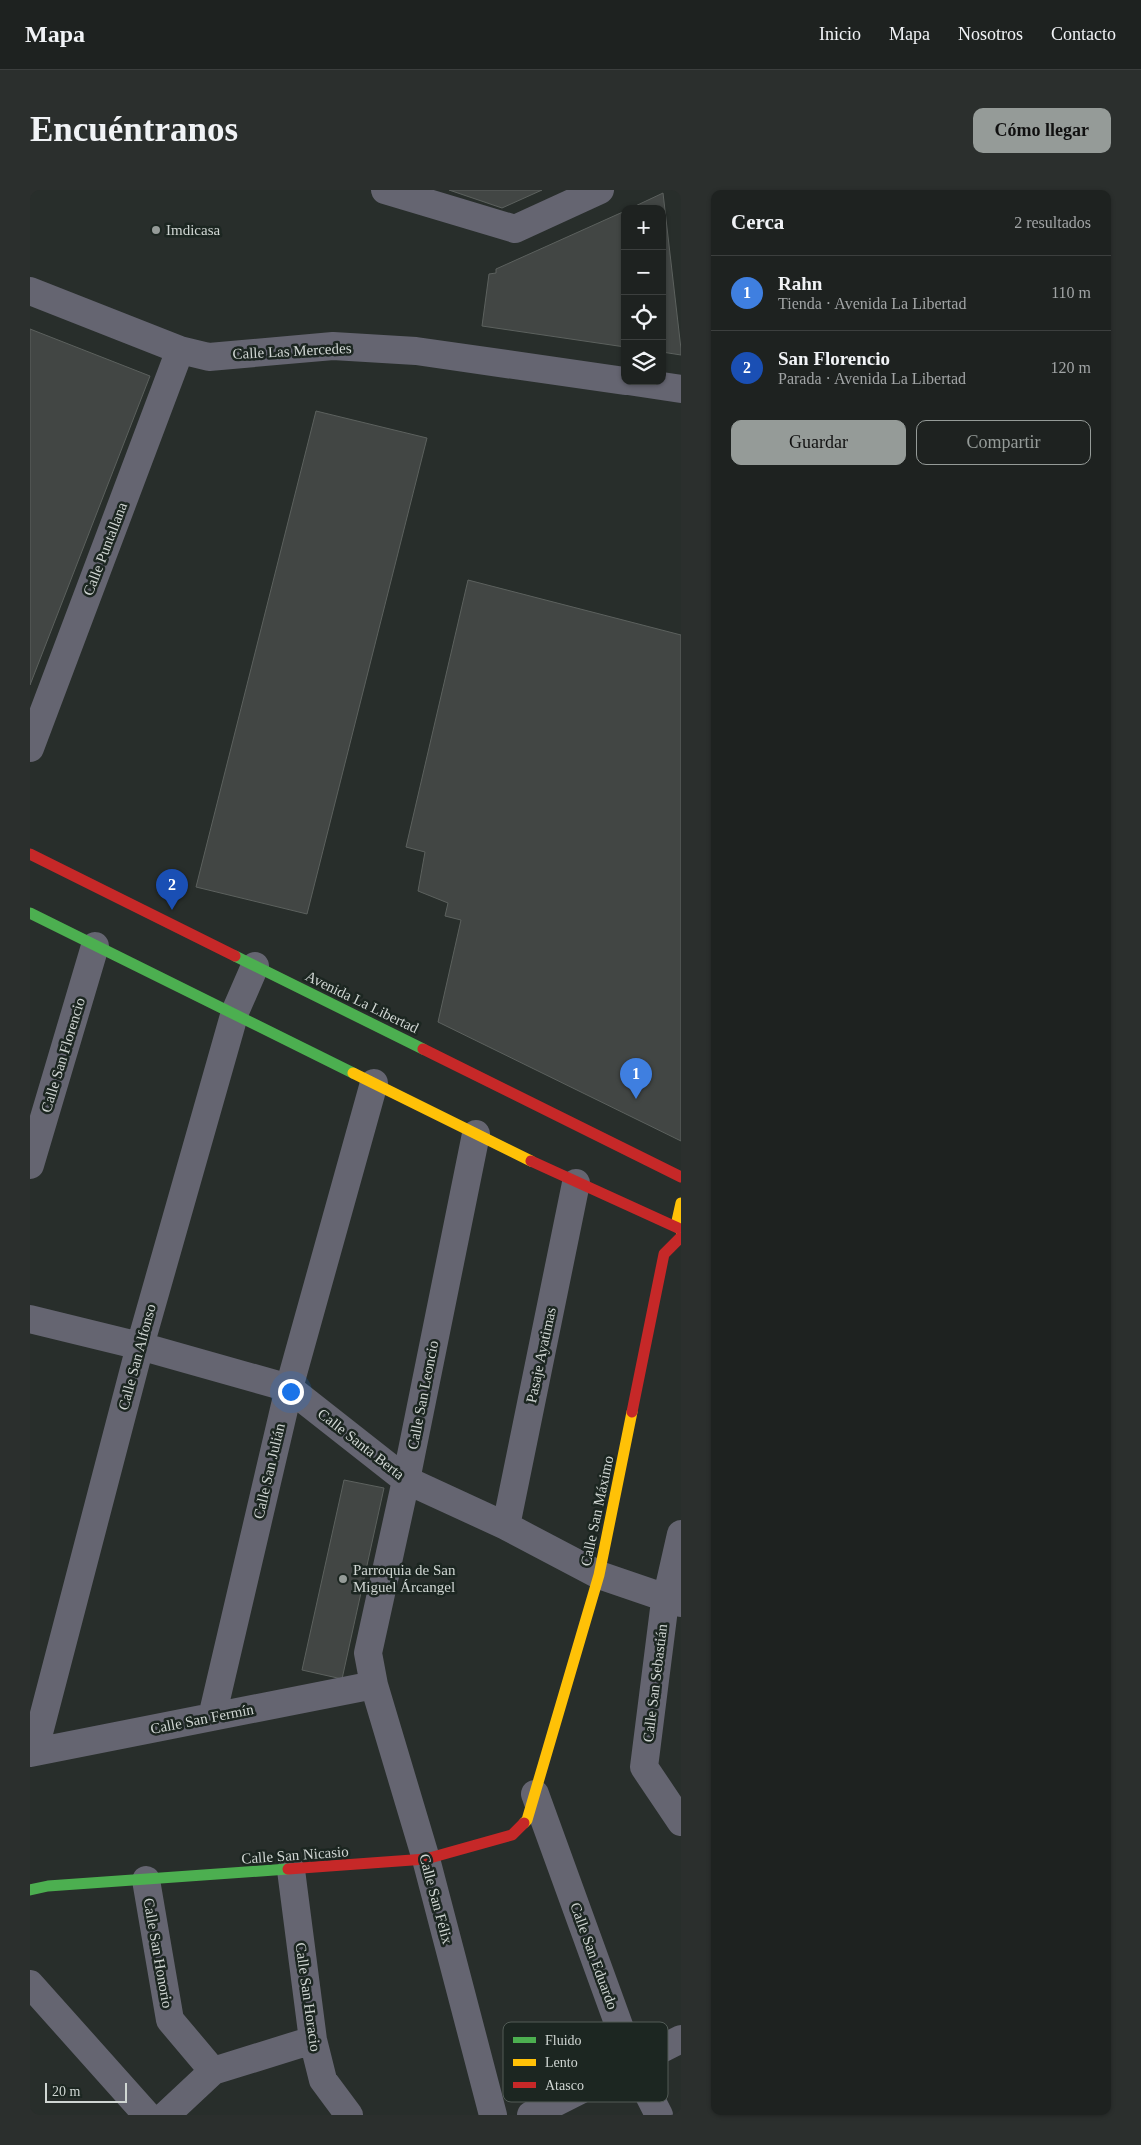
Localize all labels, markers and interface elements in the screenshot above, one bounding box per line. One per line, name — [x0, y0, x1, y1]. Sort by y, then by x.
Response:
text: Mapa — [25, 21, 85, 47]
text: Inicio — [819, 24, 861, 44]
text: Mapa — [889, 24, 930, 44]
text: Nosotros — [958, 24, 1023, 44]
text: Contacto — [1051, 24, 1116, 44]
button: Cómo llegar — [973, 108, 1111, 153]
text: Encuéntranos — [30, 110, 238, 149]
map controls — [621, 205, 666, 385]
button: + — [621, 205, 666, 250]
text: Cerca — [731, 210, 784, 234]
text: 2 resultados — [1014, 214, 1091, 231]
place label: Imdicasa — [166, 222, 220, 238]
marker: Imdicasa — [150, 224, 162, 236]
button: − — [621, 250, 666, 295]
text: Rahn — [778, 273, 822, 294]
text: 1 — [743, 284, 751, 301]
text: 110 m — [1051, 284, 1091, 301]
button: locate — [621, 295, 666, 340]
text: Tienda · Avenida La Libertad — [778, 295, 966, 312]
street label: Calle Las Mercedes — [232, 340, 352, 362]
button: layers — [621, 340, 666, 385]
text: San Florencio — [778, 348, 890, 369]
text: 2 — [743, 359, 751, 376]
text: 120 m — [1051, 359, 1091, 376]
text: Parada · Avenida La Libertad — [778, 370, 966, 387]
button: Guardar — [731, 420, 906, 465]
button: Compartir — [916, 420, 1091, 465]
street label: Calle Puntallana — [80, 500, 130, 598]
pin: 2 — [156, 869, 188, 910]
street label: Avenida La Libertad — [303, 968, 422, 1037]
street label: Calle San Florencio — [38, 996, 88, 1114]
pin: 1 — [620, 1058, 652, 1099]
street label: Calle San Alfonso — [115, 1302, 159, 1412]
street label: Pasaje Ayatimas — [523, 1306, 559, 1404]
street label: Calle San Leoncio — [405, 1339, 441, 1451]
your location — [278, 1379, 304, 1405]
street label: Calle Santa Berta — [315, 1405, 408, 1483]
street label: Calle San Julián — [250, 1421, 288, 1520]
street label: Calle San Máximo — [577, 1454, 617, 1568]
place label: Parroquia de San Miguel Árcangel — [353, 1562, 456, 1595]
marker: Parroquia de San Miguel Árcangel — [337, 1573, 349, 1585]
street label: Calle San Sebastián — [640, 1622, 670, 1743]
street label: Calle San Fermín — [149, 1701, 256, 1737]
street label: Calle San Nicasio — [241, 1843, 349, 1867]
street label: Calle San Félix — [416, 1852, 456, 1946]
street label: Calle San Honorio — [140, 1897, 176, 2009]
street label: Calle San Eduardo — [567, 1900, 621, 2012]
street label: Calle San Horacio — [292, 1941, 324, 2053]
legend — [503, 2022, 668, 2102]
text: Fluido — [545, 2033, 582, 2048]
text: Lento — [545, 2055, 578, 2070]
text: Atasco — [545, 2078, 584, 2093]
scale bar — [45, 2080, 128, 2103]
text: 20 m — [52, 2084, 80, 2099]

